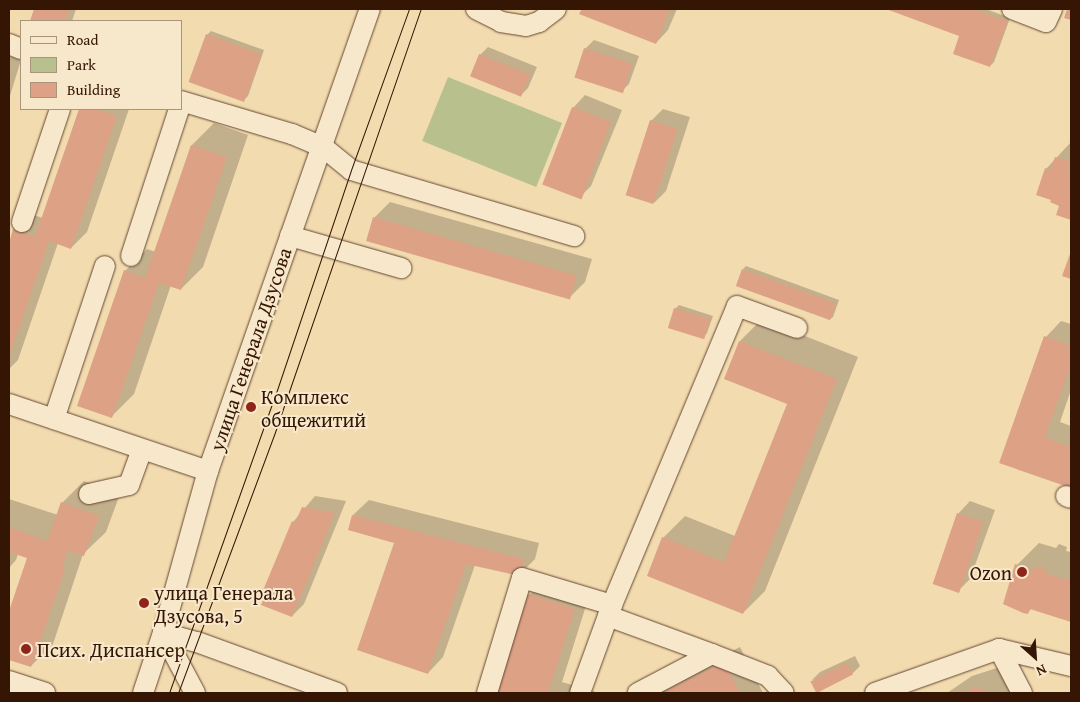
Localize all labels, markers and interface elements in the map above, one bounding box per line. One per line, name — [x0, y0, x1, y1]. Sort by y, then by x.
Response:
legend — [20, 20, 182, 110]
text: Road — [67, 29, 98, 50]
text: Park — [67, 54, 96, 75]
text: Building — [67, 79, 120, 100]
street label: улица Генерала Дзусова — [204, 244, 296, 454]
place label: Комплекс общежитий — [261, 384, 366, 431]
marker: Комплекс общежитий — [245, 401, 257, 413]
place label: Ozon — [970, 560, 1012, 584]
marker: Ozon — [1016, 566, 1028, 578]
place label: улица Генерала Дзусова, 5 — [154, 580, 293, 627]
marker: улица Генерала Дзусова, 5 — [138, 597, 150, 609]
north arrow — [1010, 632, 1060, 682]
place label: Псих. Диспансер — [37, 637, 185, 661]
marker: Псих. Диспансер — [19, 642, 33, 656]
text: N — [1033, 659, 1050, 682]

